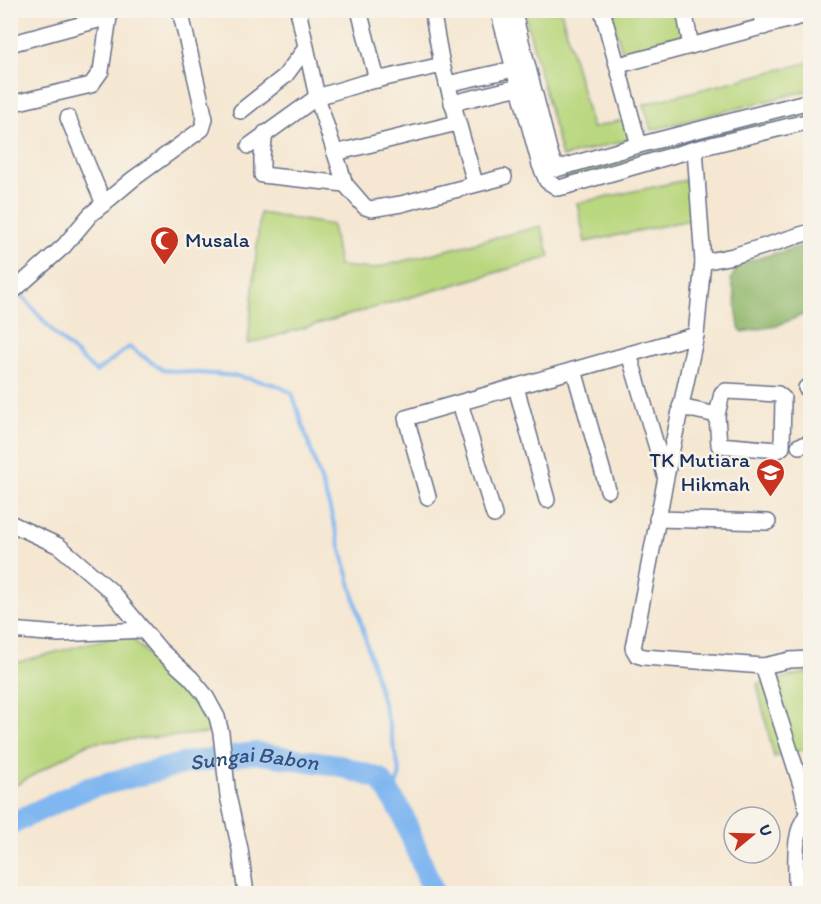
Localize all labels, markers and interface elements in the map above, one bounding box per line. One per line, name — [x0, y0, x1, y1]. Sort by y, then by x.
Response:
mosque icon: Musala — [148, 224, 180, 266]
place label: Musala — [185, 227, 250, 252]
place label: TK Mutiara Hikmah — [649, 447, 750, 496]
school or university icon: TK Mutiara Hikmah — [755, 456, 787, 498]
water label: Sungai Babon — [188, 740, 321, 776]
north arrow — [722, 805, 782, 865]
text: U — [755, 822, 776, 838]

